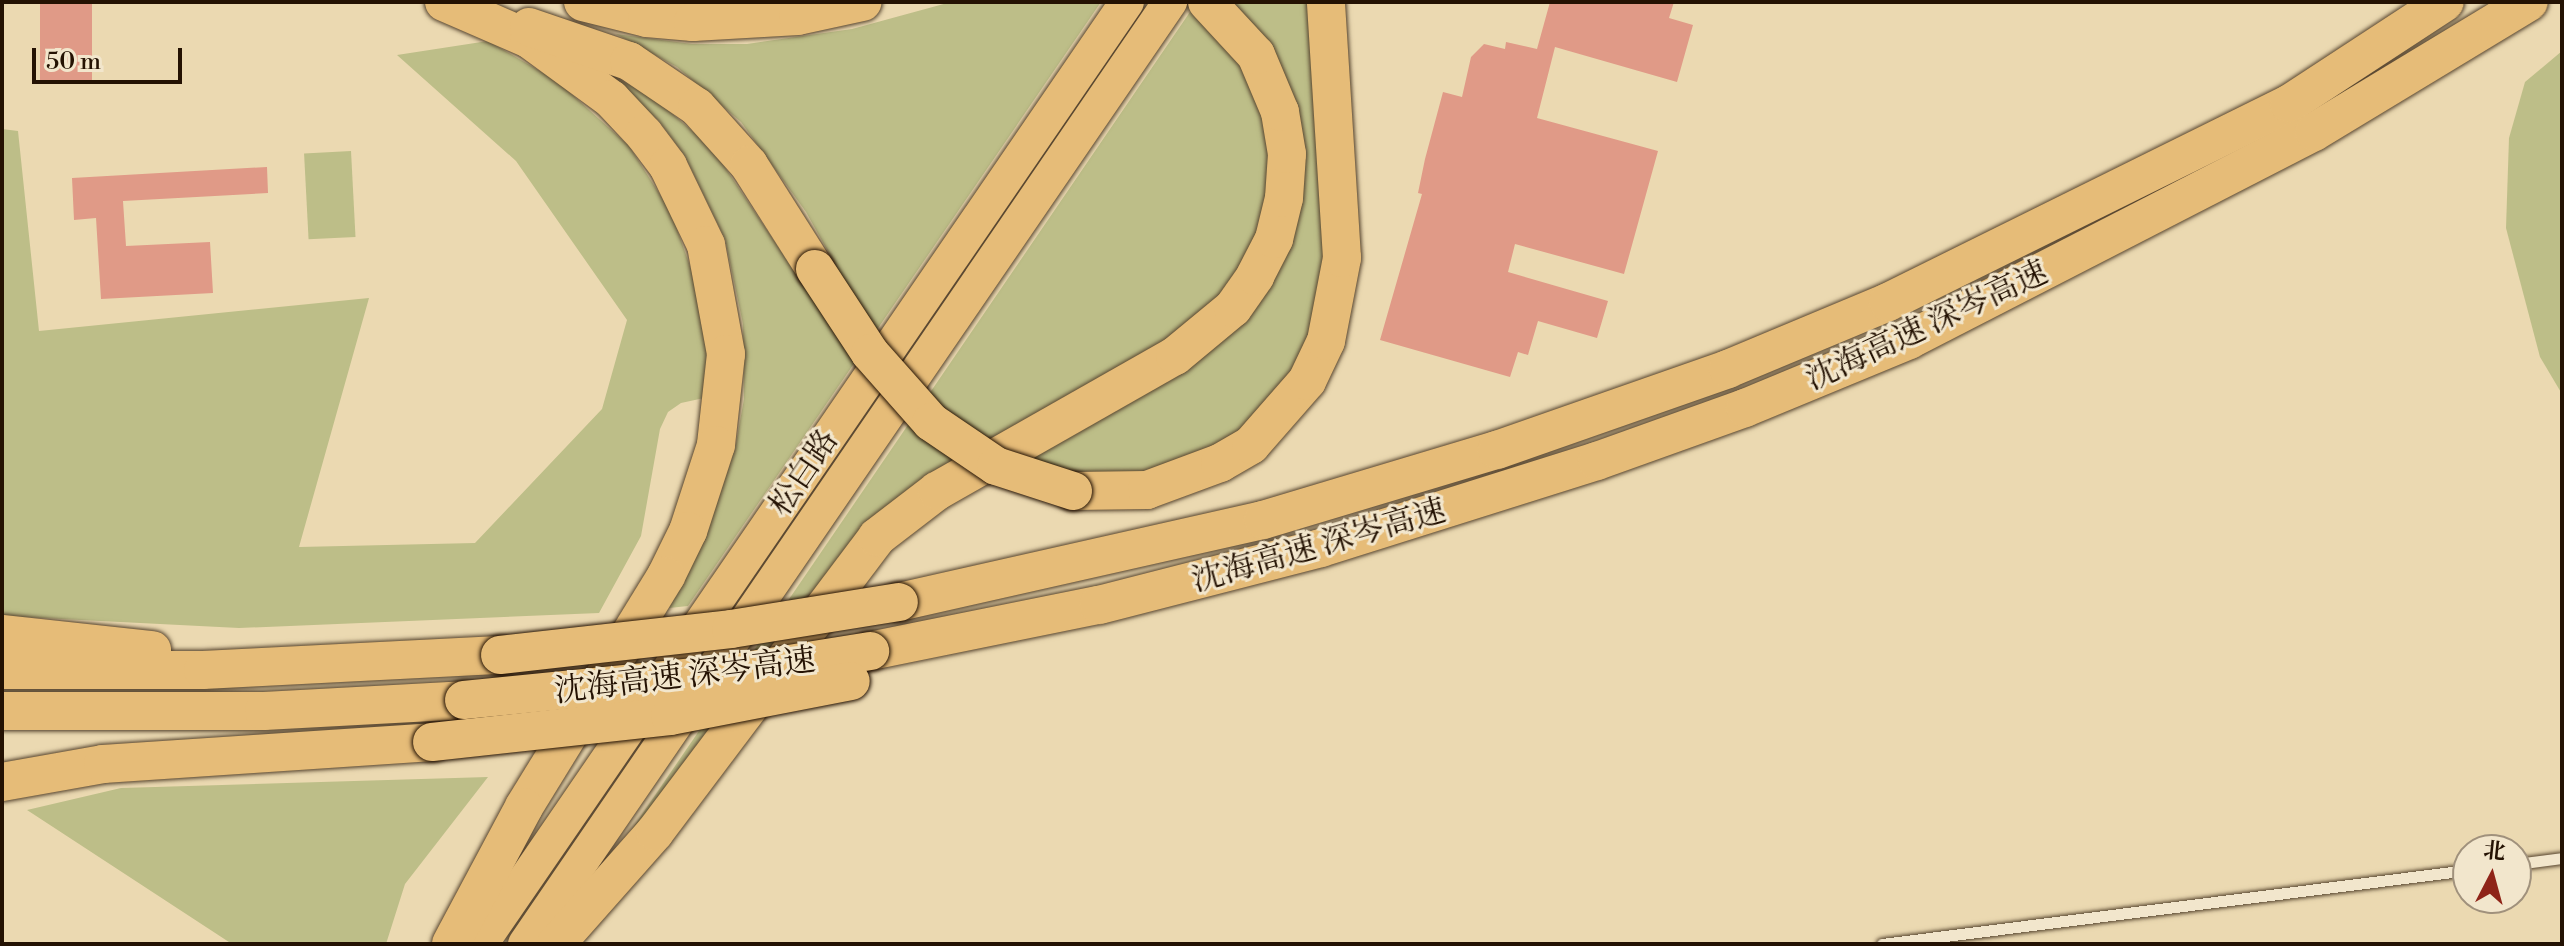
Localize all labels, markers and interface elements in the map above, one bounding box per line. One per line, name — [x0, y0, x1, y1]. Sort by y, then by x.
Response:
scale bar — [36, 32, 186, 82]
text: 50 m — [46, 47, 101, 77]
street label: 沈海高速 深岑高速 — [1800, 253, 2054, 399]
street label: 松白路 — [761, 422, 847, 524]
street label: 沈海高速 深岑高速 — [1187, 491, 1451, 601]
street label: 沈海高速 深岑高速 — [552, 641, 818, 711]
north arrow — [2452, 834, 2532, 914]
text: 北 — [2482, 837, 2507, 866]

